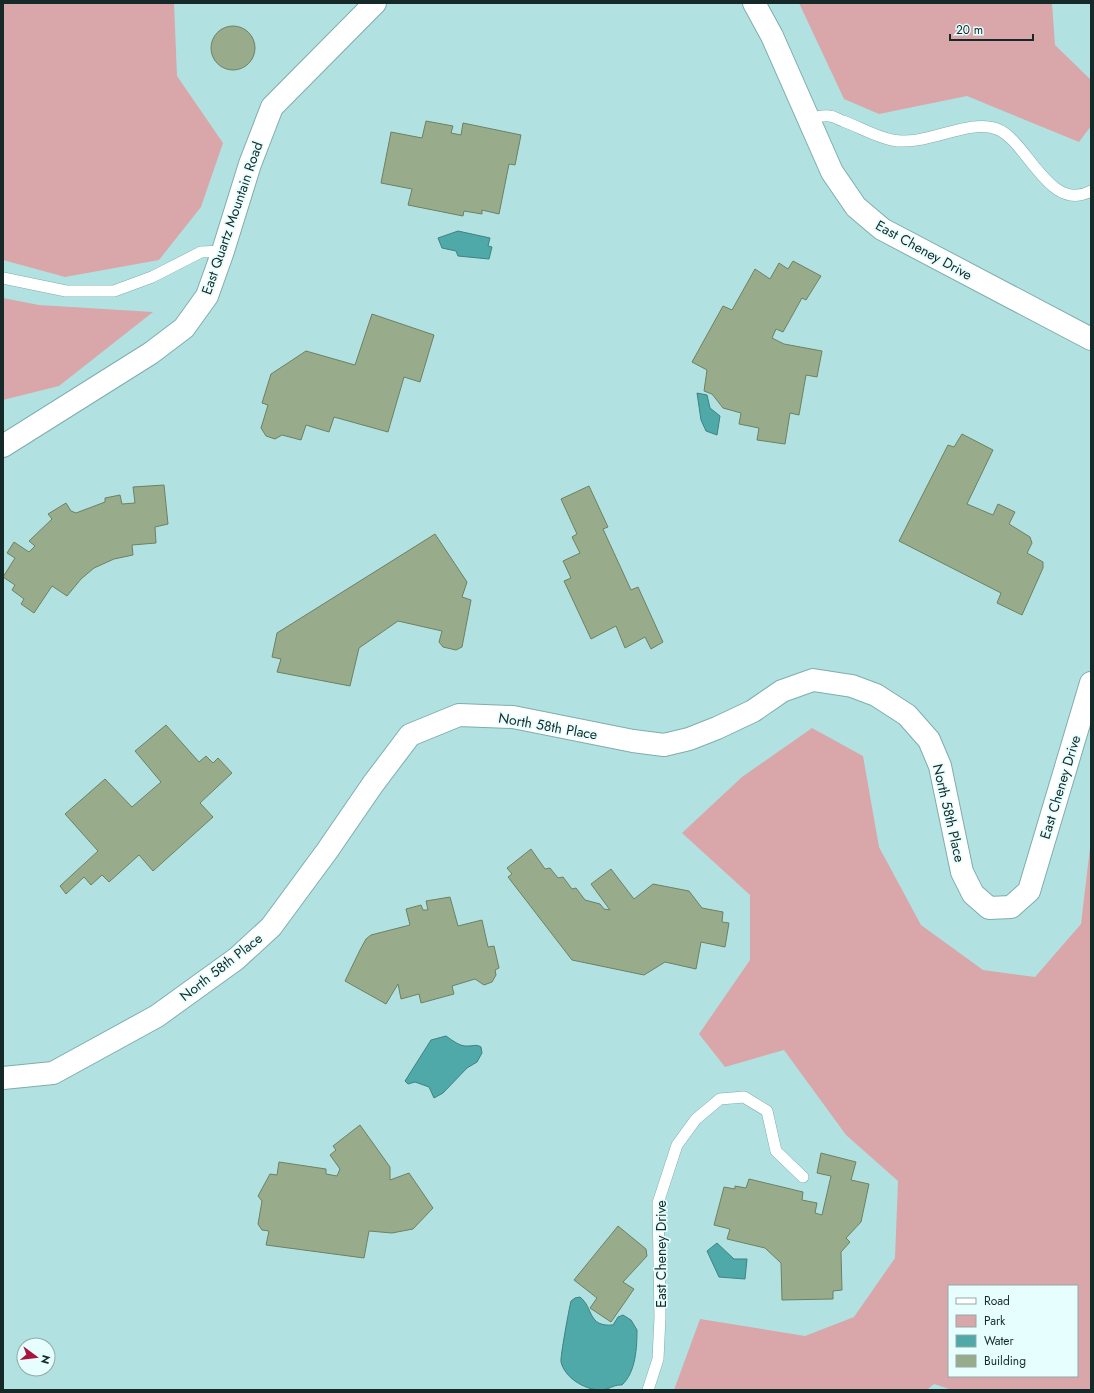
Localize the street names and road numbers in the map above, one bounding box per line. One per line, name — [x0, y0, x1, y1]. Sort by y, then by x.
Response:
street label: East Quartz Mountain Road — [196, 139, 268, 297]
street label: East Cheney Drive — [872, 215, 976, 285]
street label: North 58th Place — [497, 707, 599, 745]
street label: East Cheney Drive — [1035, 733, 1085, 841]
street label: North 58th Place — [928, 762, 970, 864]
street label: North 58th Place — [175, 928, 267, 1006]
street label: East Cheney Drive — [651, 1200, 671, 1308]

